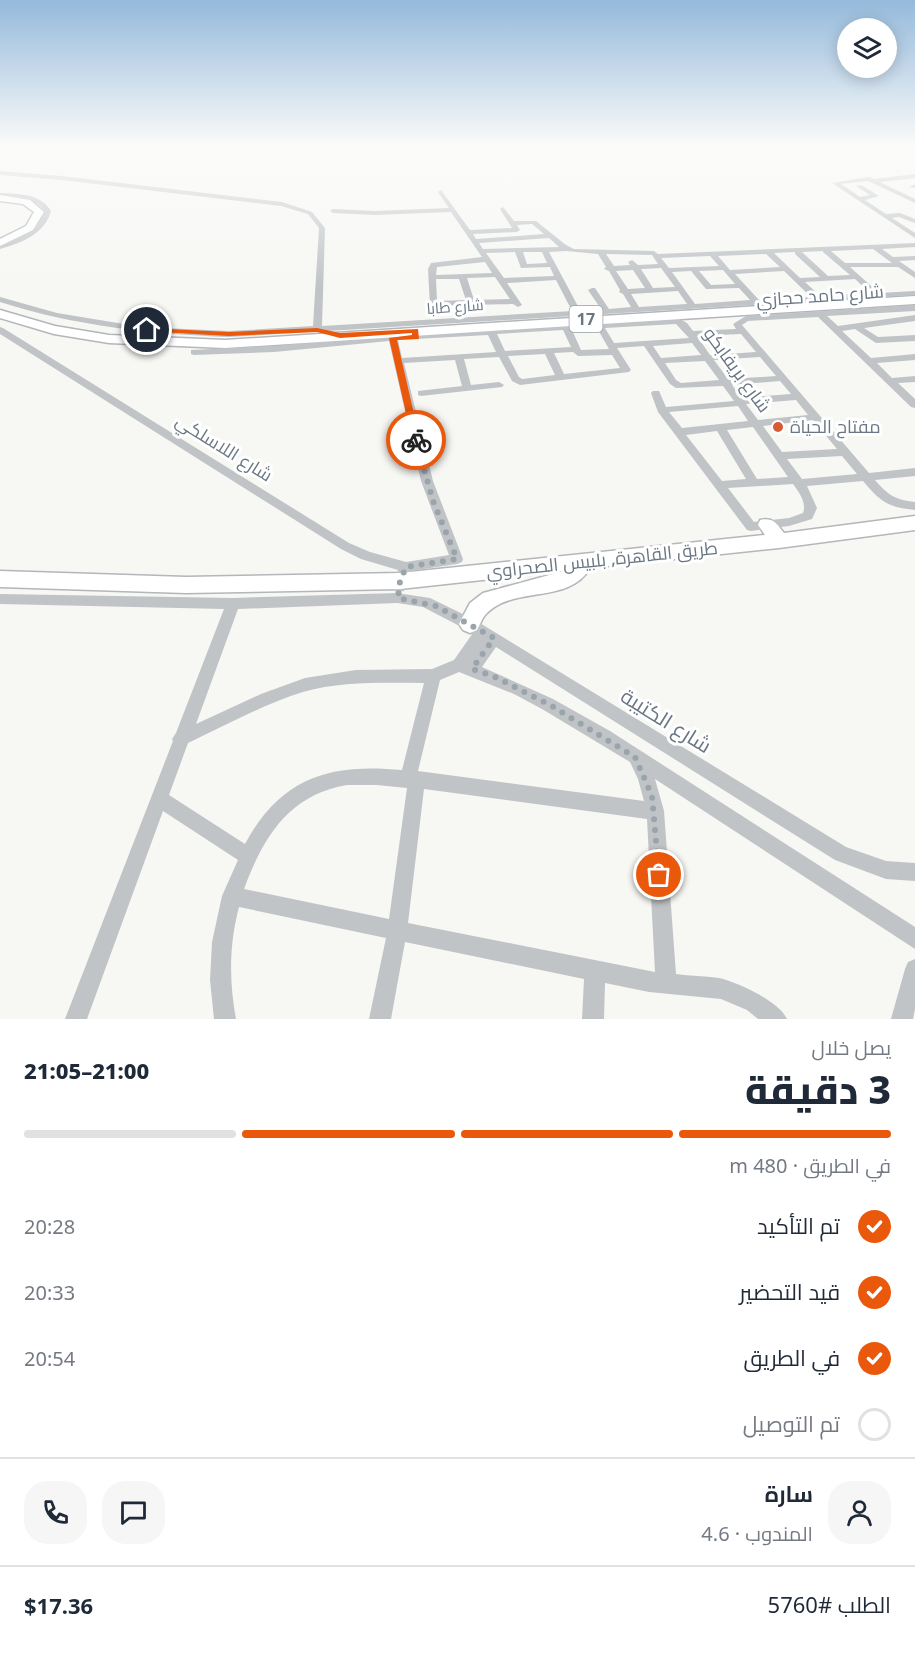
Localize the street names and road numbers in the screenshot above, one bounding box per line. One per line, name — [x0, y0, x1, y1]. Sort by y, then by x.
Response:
street label: شارع حامد حجازي — [755, 279, 885, 314]
street label: شارع طابا — [426, 294, 484, 320]
road number: 17 — [570, 306, 602, 332]
street label: شارع بريفابكو — [698, 322, 777, 417]
street label: شارع اللاسلكي — [170, 408, 277, 489]
street label: طريق القاهرة, بلبيس الصحراوي — [485, 535, 719, 586]
street label: شارع الكتيبة — [615, 681, 717, 760]

